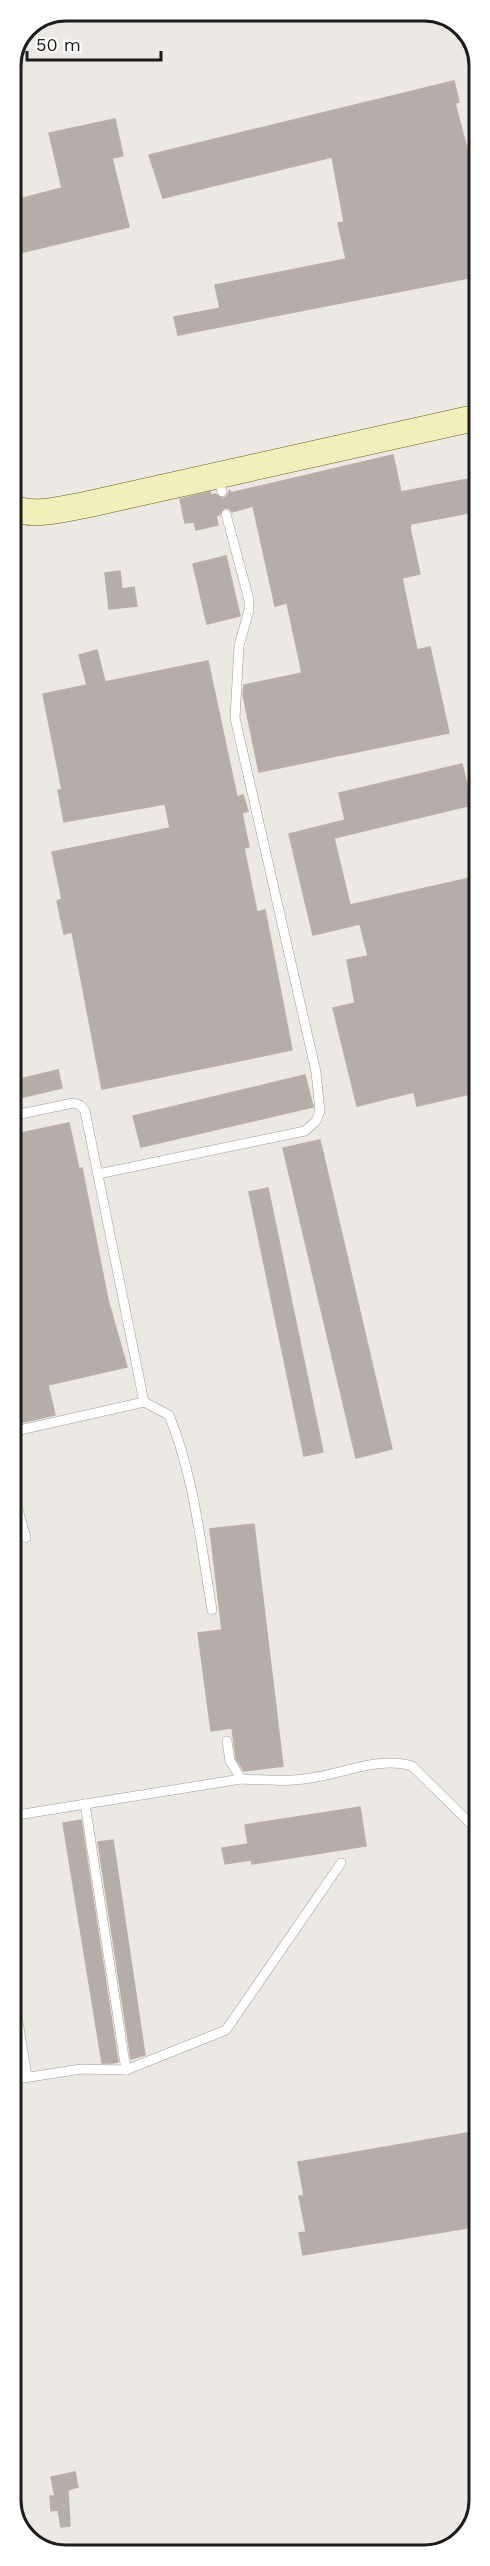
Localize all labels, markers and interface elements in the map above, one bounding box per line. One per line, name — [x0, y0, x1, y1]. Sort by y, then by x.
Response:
scale bar — [27, 24, 160, 62]
text: 50 m — [36, 34, 81, 55]

